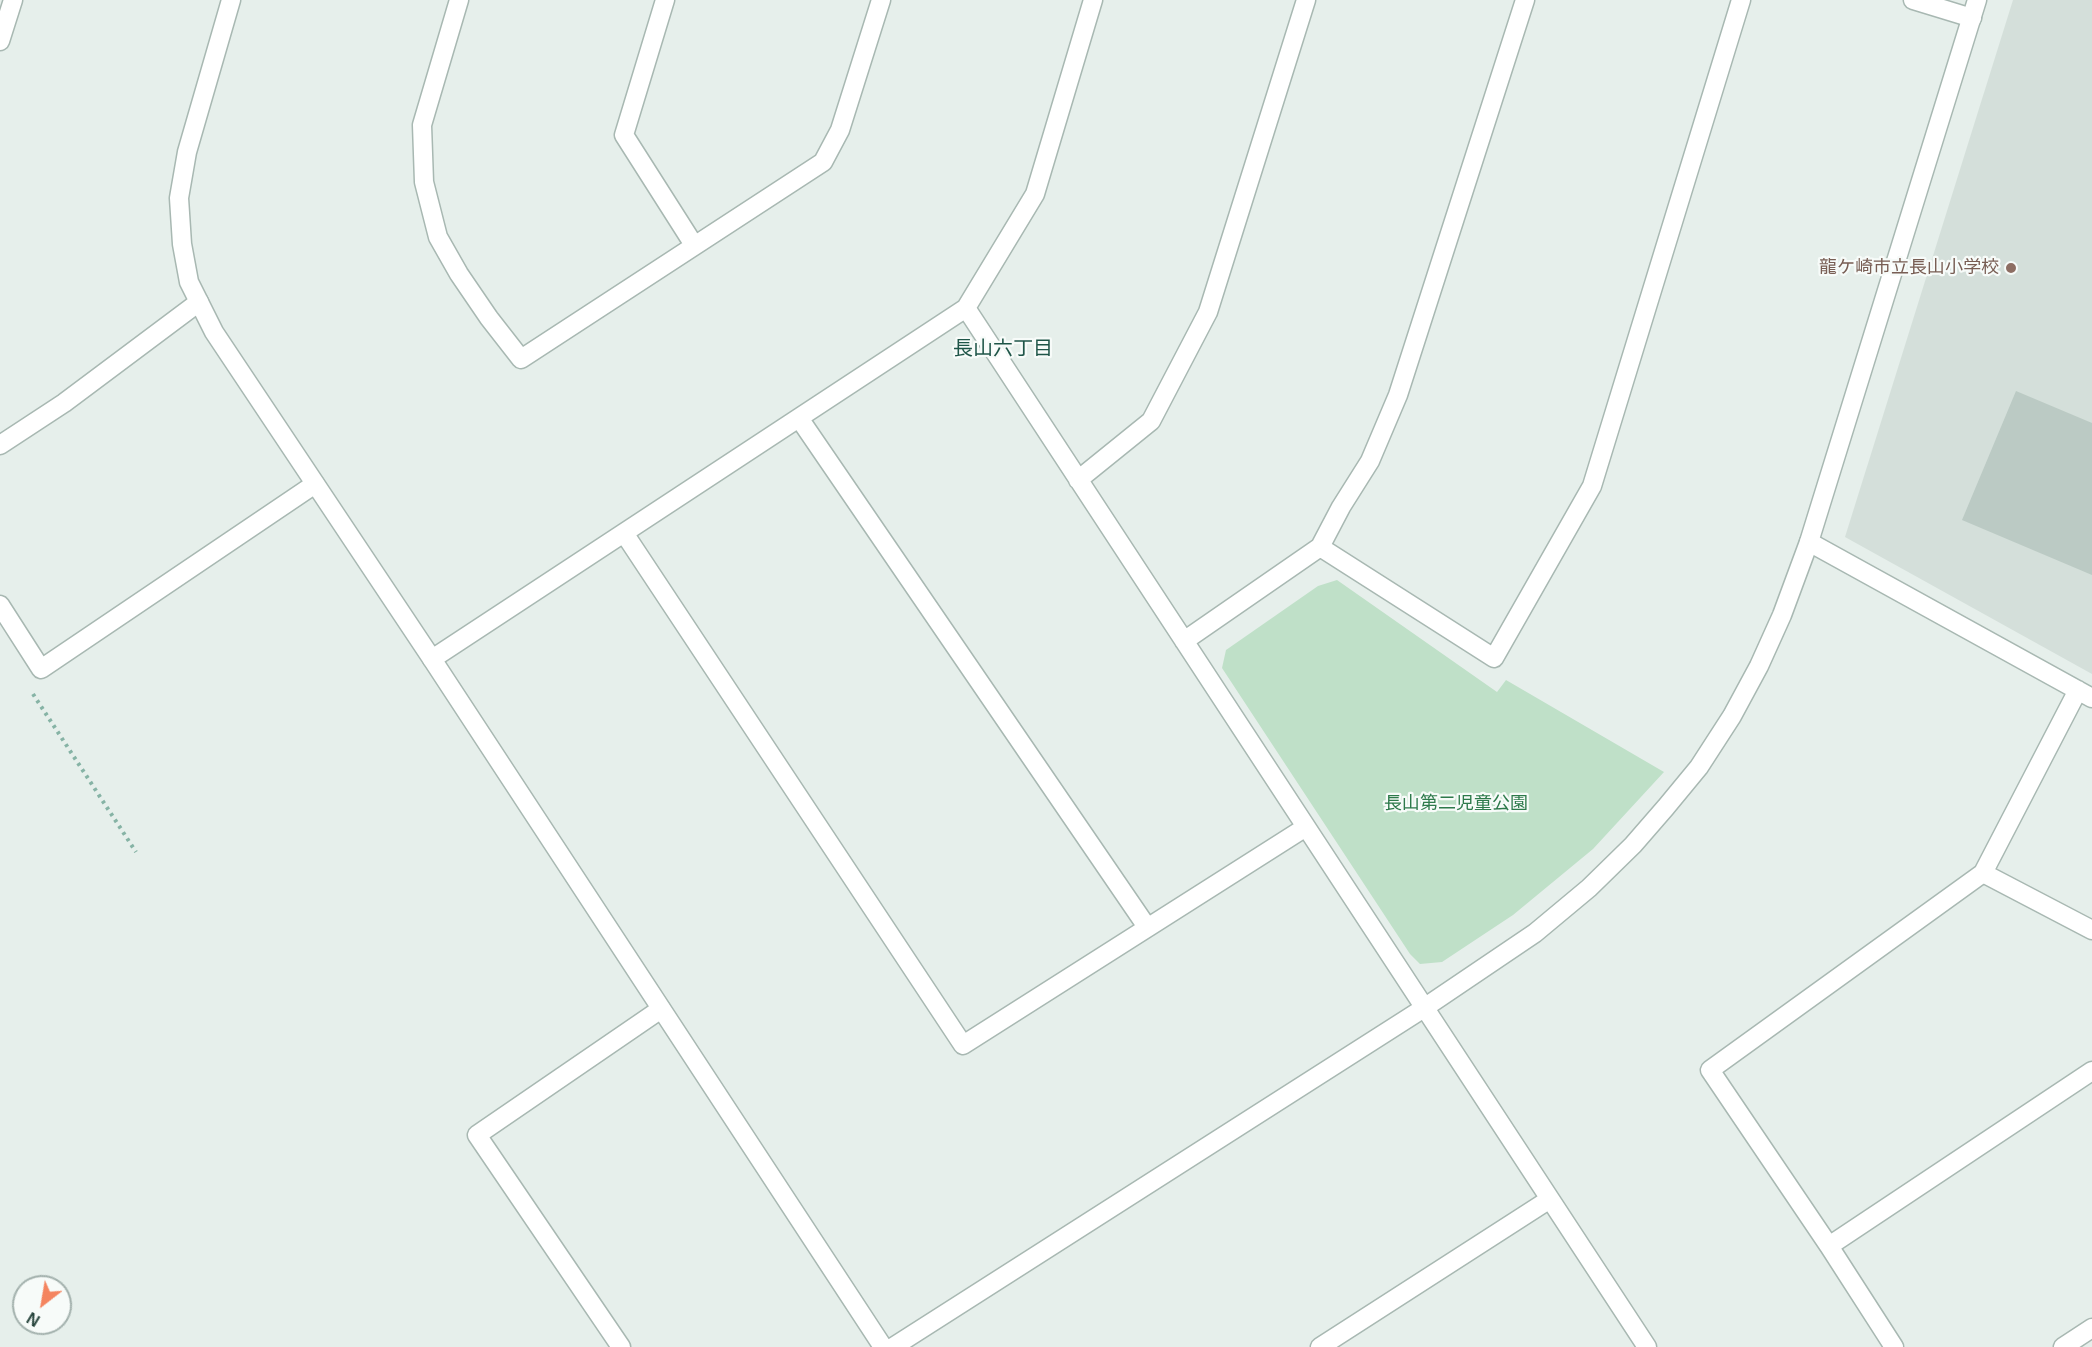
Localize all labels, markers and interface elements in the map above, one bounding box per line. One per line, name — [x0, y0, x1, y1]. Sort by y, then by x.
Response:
place label: 龍ケ崎市立長山小学校 — [1819, 257, 1999, 279]
marker: 龍ケ崎市立長山小学校 — [2004, 261, 2018, 275]
district label: 長山六丁目 — [953, 337, 1053, 361]
park label: 長山第二児童公園 — [1384, 793, 1528, 815]
north arrow — [12, 1275, 72, 1335]
text: N — [24, 1309, 43, 1329]

